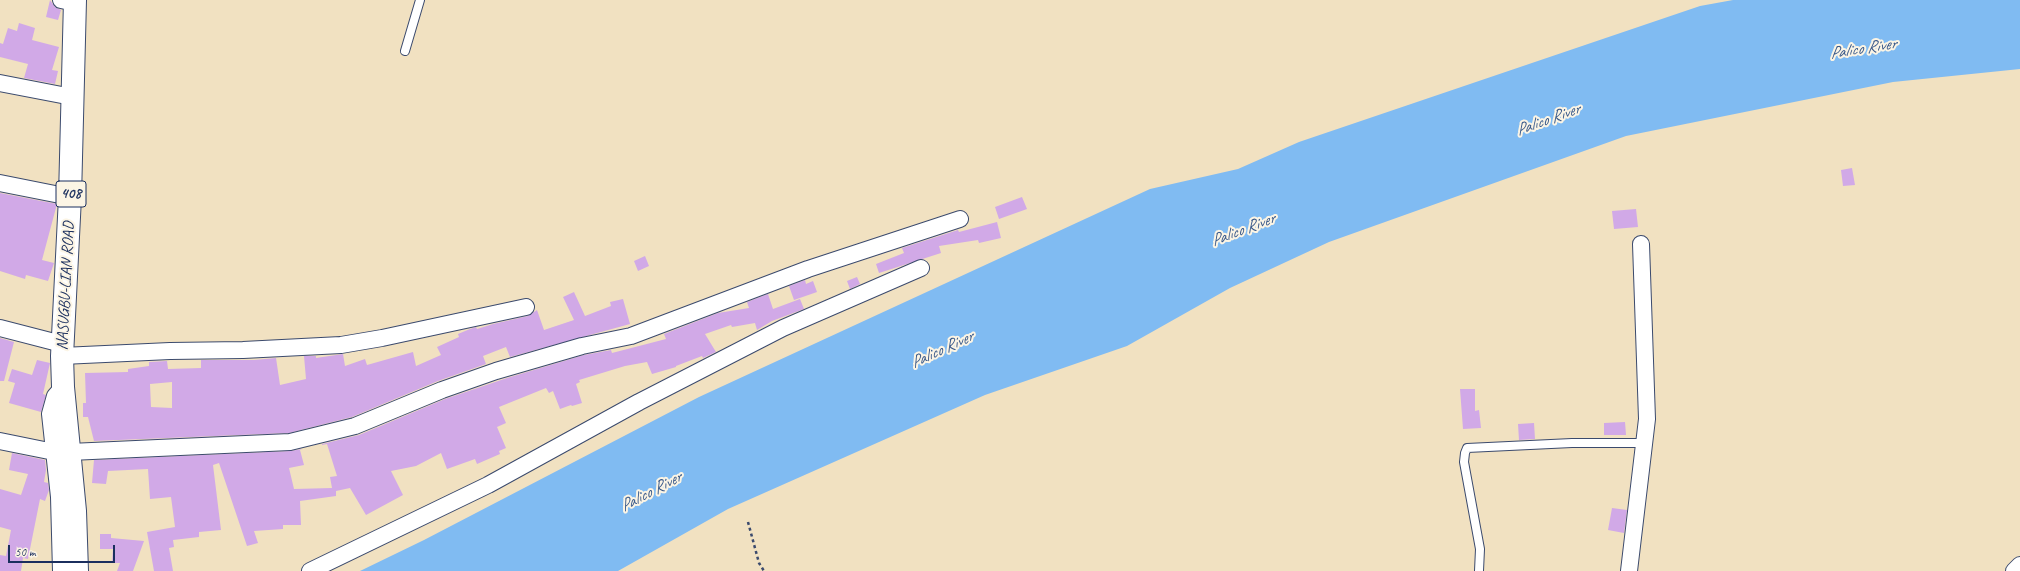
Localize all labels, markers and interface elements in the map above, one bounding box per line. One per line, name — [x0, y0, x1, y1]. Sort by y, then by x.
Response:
water label: Palico River — [1829, 34, 1897, 64]
water label: Palico River — [1513, 99, 1583, 141]
road number: 408 — [56, 181, 86, 207]
water label: Palico River — [1208, 209, 1278, 251]
street label: NASUGBU-LIAN ROAD — [53, 221, 79, 351]
water label: Palico River — [908, 327, 976, 373]
water label: Palico River — [617, 467, 685, 517]
scale bar — [10, 537, 117, 563]
text: 50 m — [15, 544, 35, 560]

